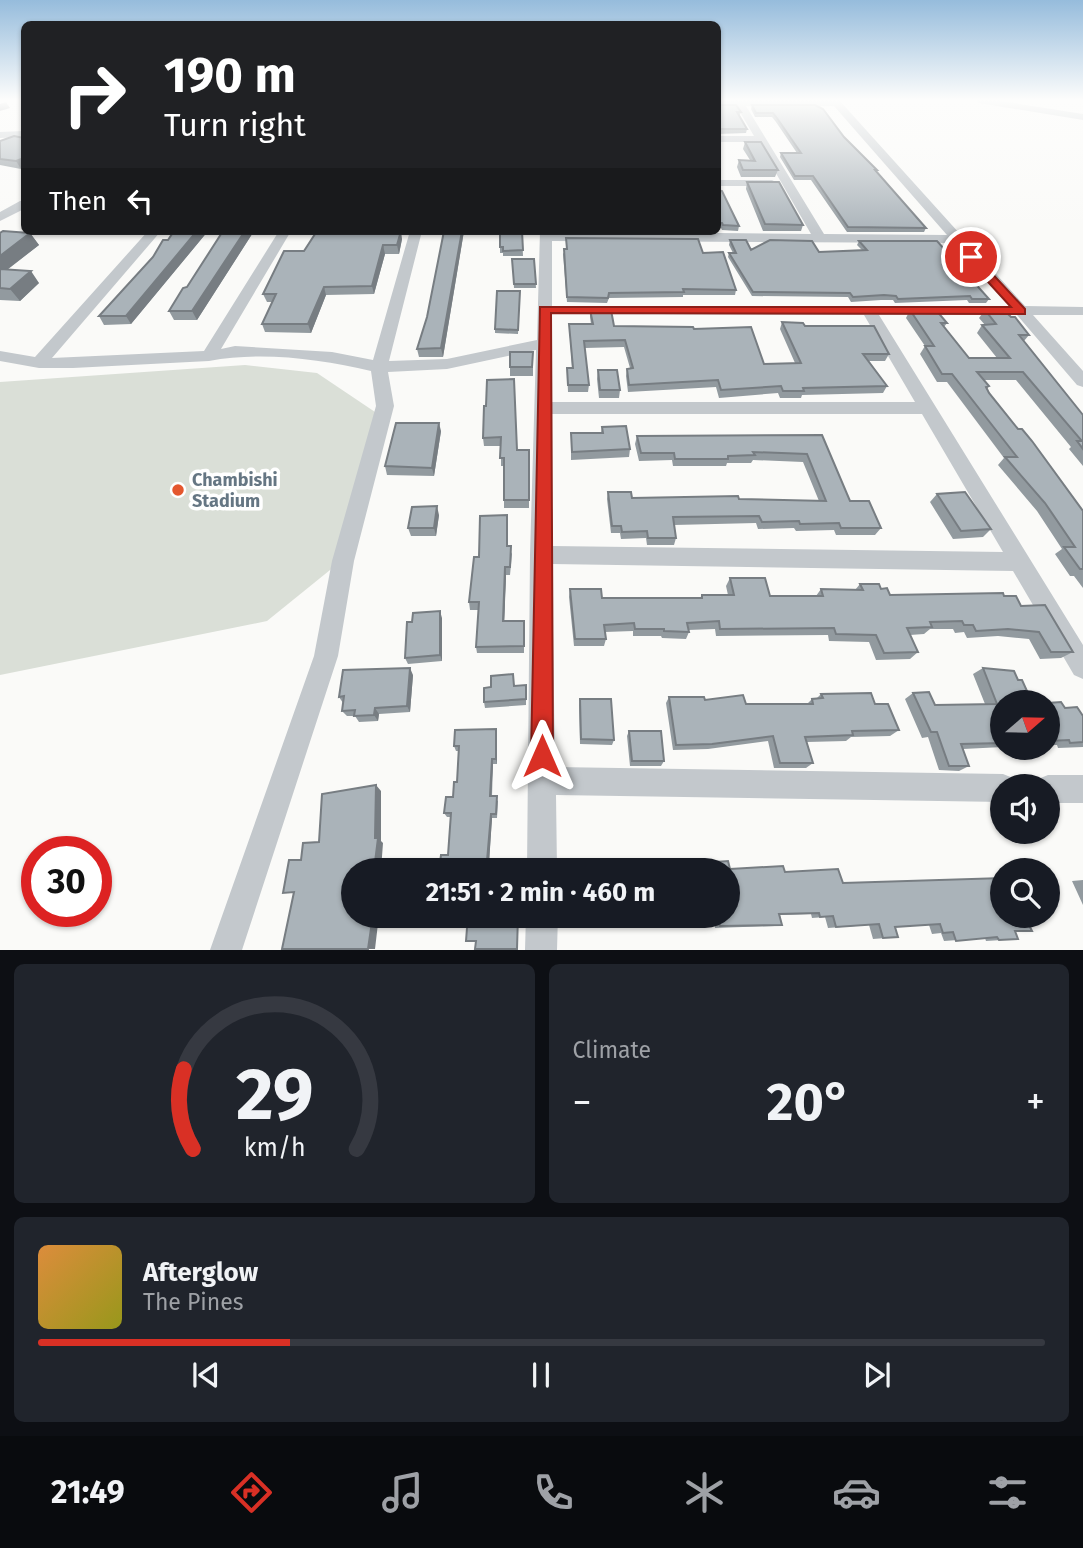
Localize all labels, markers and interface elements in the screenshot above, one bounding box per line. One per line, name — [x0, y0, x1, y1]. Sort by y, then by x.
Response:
text: 190 m — [164, 46, 296, 105]
icon: right — [49, 49, 140, 140]
text: Turn right — [164, 106, 306, 144]
icon: left — [121, 182, 159, 220]
text: Then — [49, 186, 107, 217]
pin — [941, 227, 1001, 287]
icon: arrive — [952, 238, 990, 276]
place label: Chambishi Stadium — [192, 469, 278, 512]
marker: Chambishi Stadium — [170, 482, 186, 498]
north arrow — [990, 690, 1060, 760]
map controls — [990, 690, 1060, 928]
position arrow — [505, 719, 579, 793]
button: sound — [990, 774, 1060, 844]
speed limit sign: 30 — [21, 836, 112, 927]
button: search — [990, 858, 1060, 928]
text: 21:51 · 2 min · 460 m — [426, 877, 655, 908]
text: Climate — [573, 1036, 651, 1064]
text: 29 — [235, 1052, 313, 1139]
text: 20° — [767, 1071, 851, 1134]
text: − — [573, 1079, 592, 1125]
text: + — [1026, 1079, 1045, 1125]
text: km/h — [243, 1133, 305, 1163]
text: Afterglow — [143, 1257, 258, 1288]
text: The Pines — [143, 1288, 244, 1316]
icon: previous — [187, 1356, 225, 1394]
icon: pause — [522, 1356, 560, 1394]
icon: next — [858, 1356, 896, 1394]
icon: directions — [227, 1468, 276, 1517]
icon: music — [378, 1468, 427, 1517]
icon: phone — [529, 1468, 578, 1517]
icon: climate — [680, 1468, 729, 1517]
icon: car — [832, 1468, 881, 1517]
icon: filters — [983, 1468, 1032, 1517]
text: 21:49 — [51, 1473, 125, 1511]

